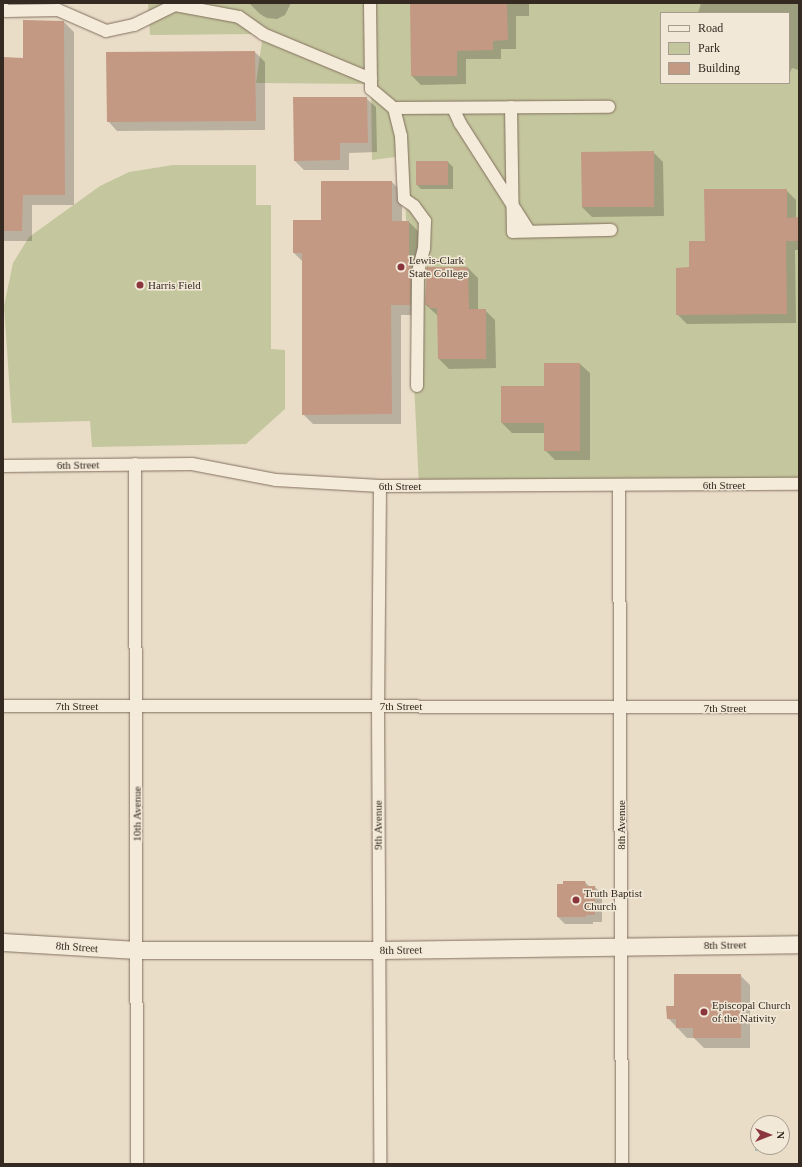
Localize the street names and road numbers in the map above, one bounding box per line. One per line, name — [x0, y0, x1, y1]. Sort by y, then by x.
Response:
street label: 6th Street — [57, 458, 99, 472]
street label: 6th Street — [703, 478, 745, 492]
street label: 6th Street — [379, 479, 421, 493]
street label: 7th Street — [56, 699, 98, 713]
street label: 7th Street — [380, 699, 422, 713]
street label: 7th Street — [704, 701, 746, 715]
street label: 10th Avenue — [130, 786, 144, 842]
street label: 9th Avenue — [371, 800, 385, 850]
street label: 8th Avenue — [614, 800, 628, 850]
street label: 8th Street — [704, 938, 746, 952]
street label: 8th Street — [55, 939, 99, 955]
street label: 8th Street — [380, 943, 422, 957]

